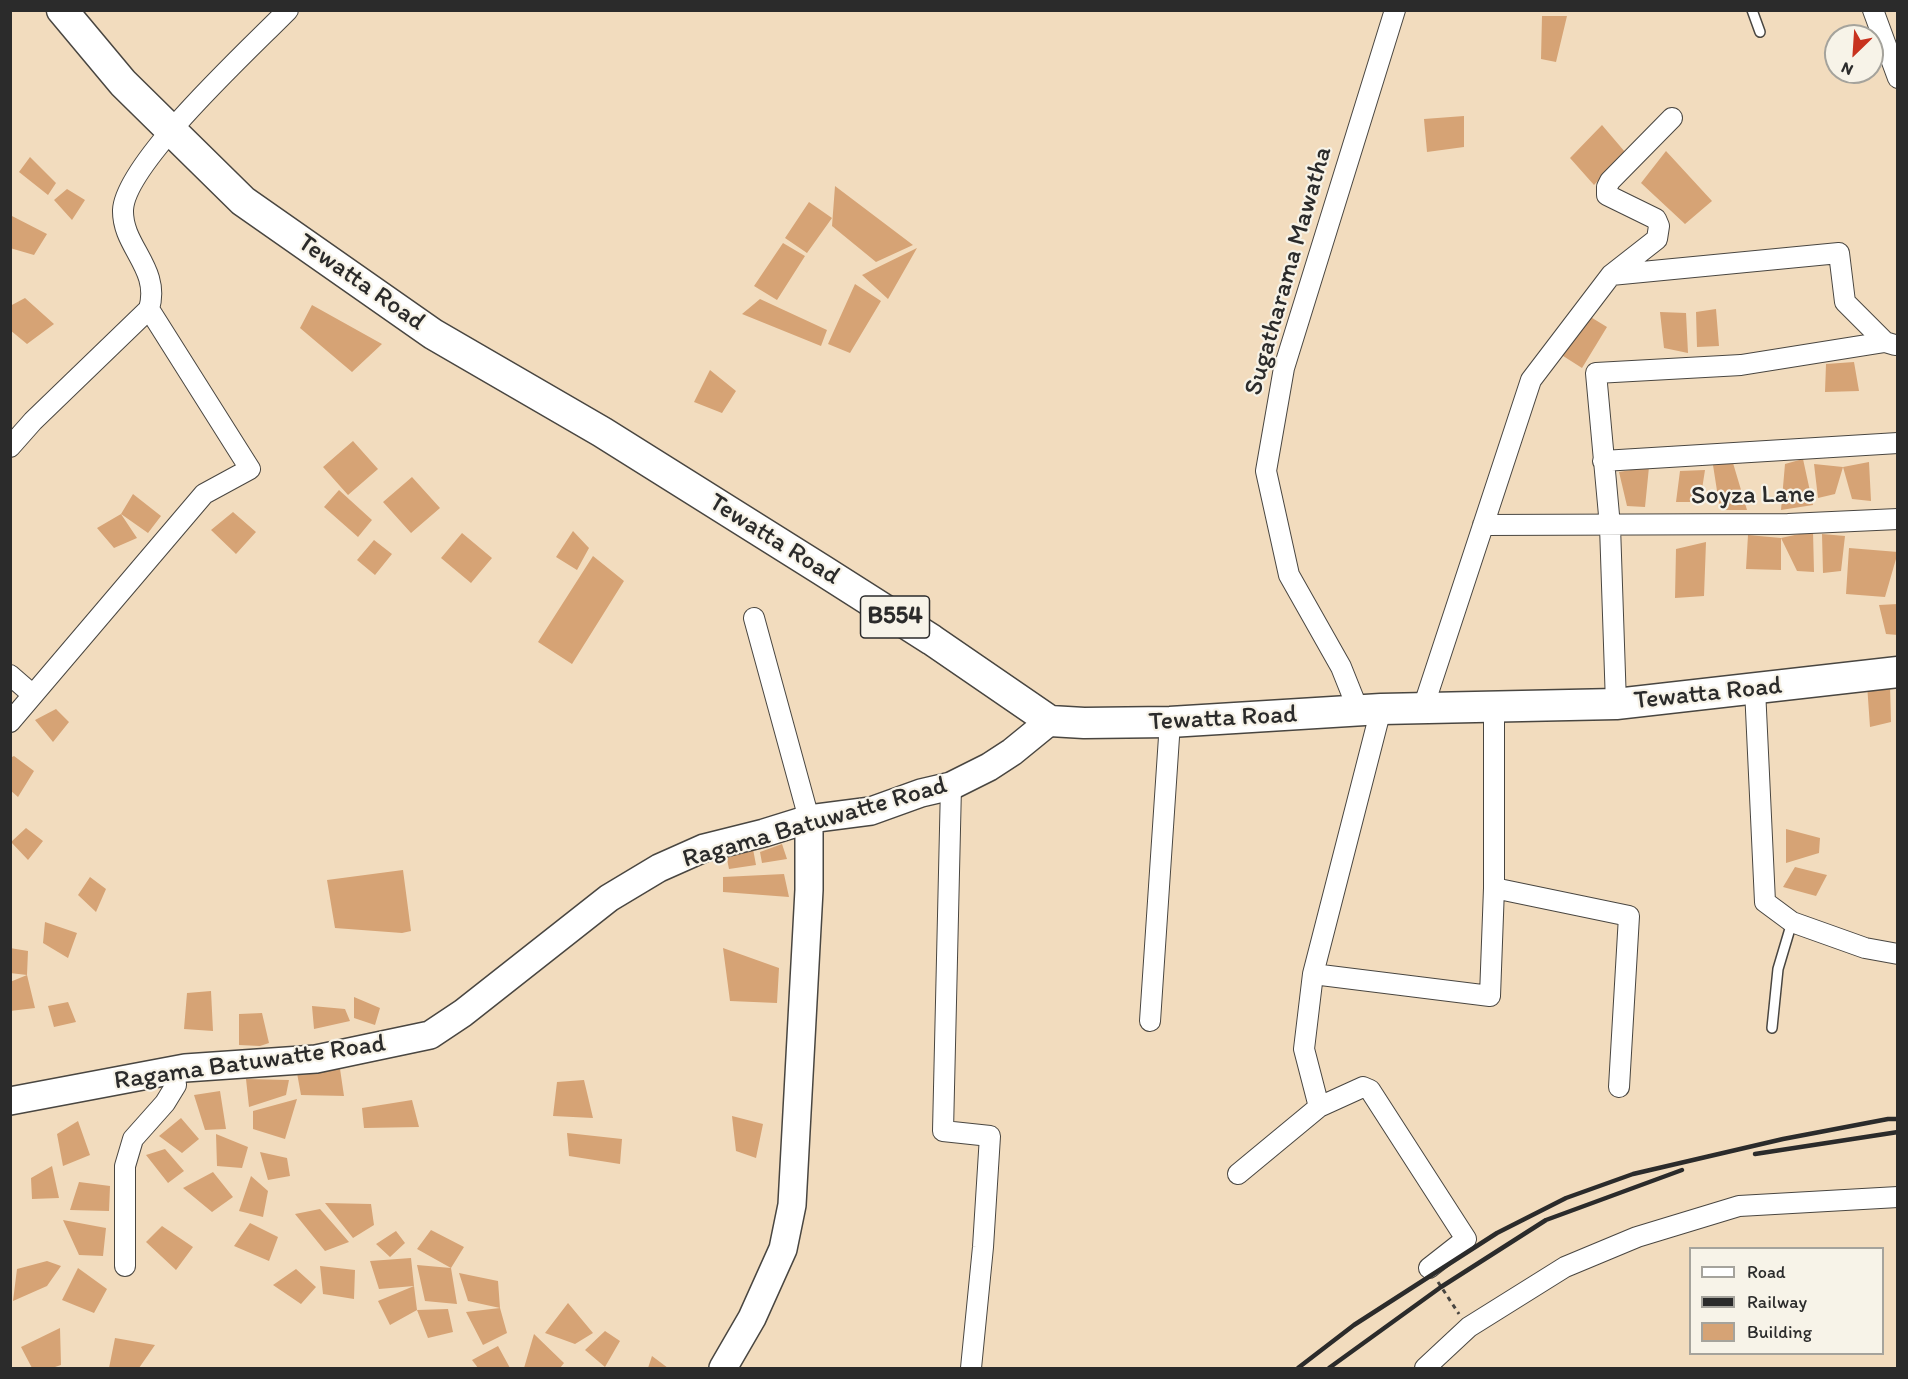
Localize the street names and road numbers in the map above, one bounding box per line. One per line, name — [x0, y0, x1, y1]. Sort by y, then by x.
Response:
street label: Sugatharama Mawatha — [1239, 143, 1339, 399]
street label: Tewatta Road — [291, 228, 431, 338]
street label: Soyza Lane — [1691, 479, 1815, 513]
street label: Tewatta Road — [703, 487, 845, 593]
road number: B554 — [860, 596, 930, 638]
street label: Tewatta Road — [1632, 671, 1784, 717]
street label: Tewatta Road — [1148, 700, 1298, 738]
street label: Ragama Batuwatte Road — [679, 770, 951, 876]
street label: Ragama Batuwatte Road — [112, 1028, 388, 1098]

